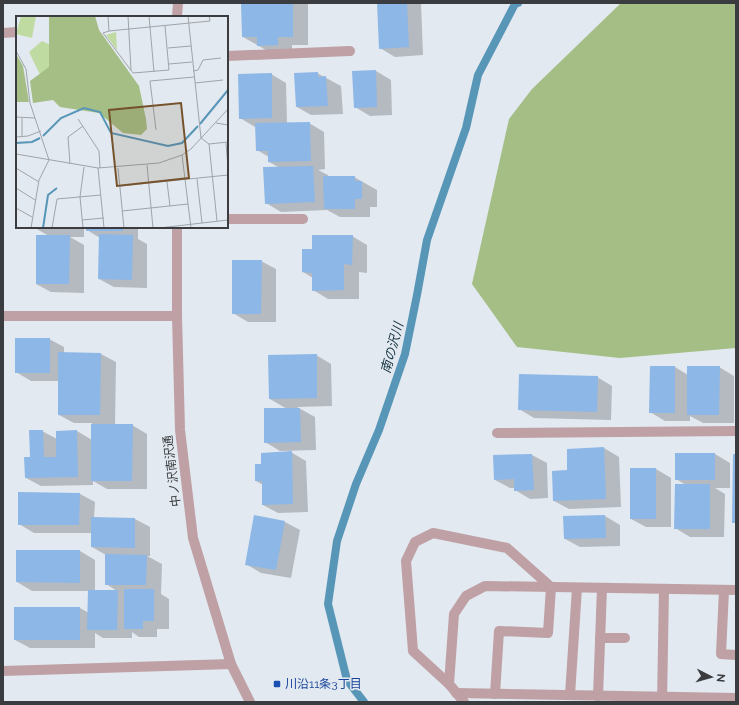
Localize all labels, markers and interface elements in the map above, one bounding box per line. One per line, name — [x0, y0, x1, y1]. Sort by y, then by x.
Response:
inset map — [16, 16, 228, 228]
water label: 南の沢川 — [378, 319, 406, 375]
street label: 中ノ沢南沢通 — [161, 434, 183, 508]
north arrow — [691, 657, 731, 697]
text: N — [714, 673, 727, 683]
place label: 川沿11条3丁目 — [285, 677, 362, 691]
marker: 川沿11条3丁目 — [272, 679, 282, 689]

